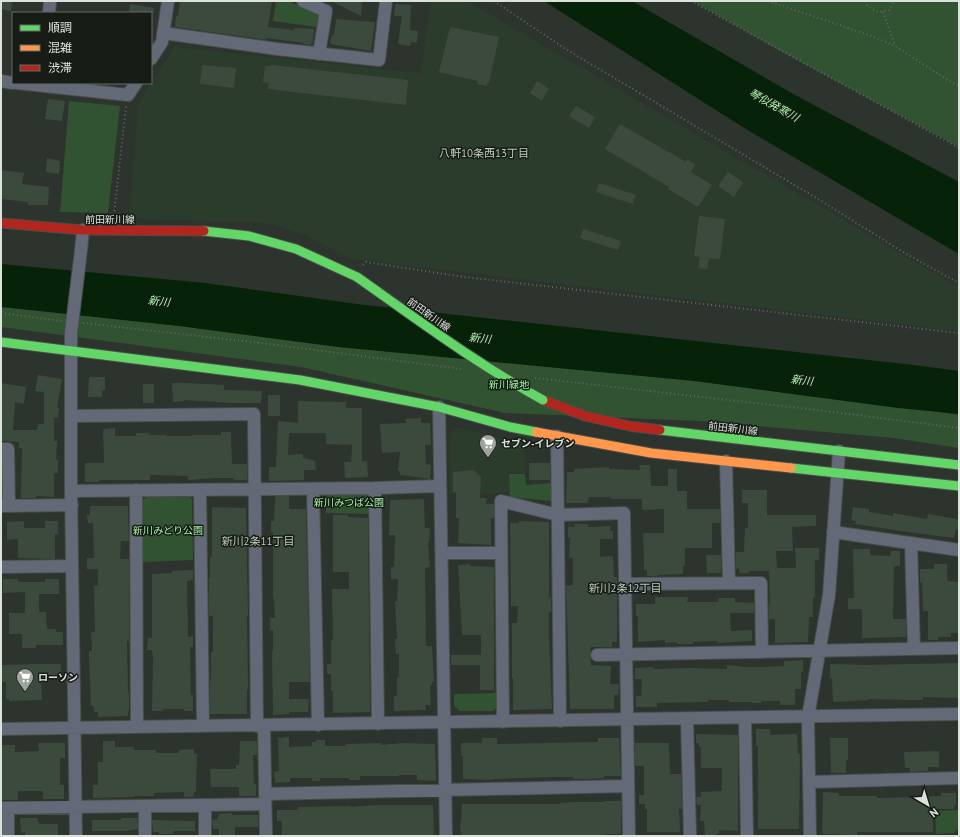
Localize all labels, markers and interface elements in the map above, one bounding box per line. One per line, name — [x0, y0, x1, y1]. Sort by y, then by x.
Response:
legend — [12, 12, 152, 84]
text: 順調 — [48, 20, 72, 35]
text: 混雑 — [48, 40, 72, 55]
text: 渋滞 — [48, 60, 72, 75]
water label: 琴似発寒川 — [747, 86, 802, 125]
district label: 八軒10条西13丁目 — [439, 146, 529, 160]
street label: 前田新川線 — [85, 213, 135, 226]
water label: 新川 — [147, 293, 172, 309]
street label: 前田新川線 — [405, 295, 453, 334]
water label: 新川 — [468, 330, 493, 346]
water label: 新川 — [790, 372, 815, 388]
park label: 新川緑地 — [489, 378, 530, 391]
street label: 前田新川線 — [707, 419, 759, 438]
supermarket icon: セブン-イレブン — [478, 433, 498, 458]
place label: セブン-イレブン — [501, 437, 575, 450]
park label: 新川みつば公園 — [314, 496, 384, 509]
park label: 新川みどり公園 — [133, 524, 203, 537]
district label: 新川2条11丁目 — [222, 534, 295, 548]
district label: 新川2条12丁目 — [589, 581, 662, 595]
supermarket icon: ローソン — [15, 667, 35, 692]
place label: ローソン — [38, 671, 78, 684]
north arrow — [908, 785, 948, 825]
text: N — [927, 805, 941, 821]

